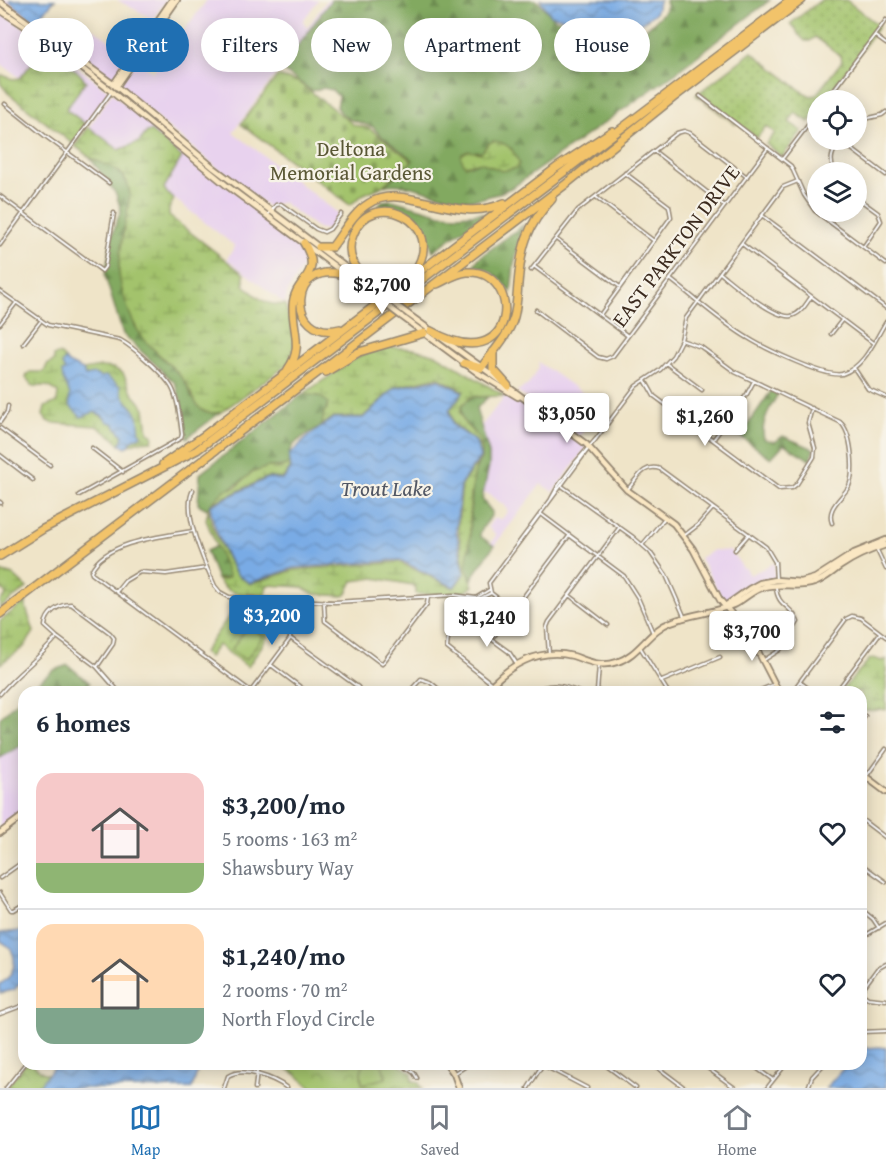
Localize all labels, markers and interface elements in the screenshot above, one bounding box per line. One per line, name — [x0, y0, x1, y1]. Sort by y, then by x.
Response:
chip: Buy — [18, 18, 94, 72]
chip: Rent — [106, 18, 189, 72]
chip: Filters — [201, 18, 299, 72]
chip: New — [311, 18, 392, 72]
chip: Apartment — [404, 18, 542, 72]
chip: House — [554, 18, 650, 72]
map controls — [807, 90, 867, 222]
button: locate — [807, 90, 867, 150]
park label: Deltona Memorial Gardens — [270, 133, 432, 188]
street label: EAST PARKTON DRIVE — [604, 158, 747, 333]
button: layers — [807, 162, 867, 222]
pin: $2,700 — [333, 264, 431, 315]
text: $2,700 — [353, 269, 411, 298]
pin: $3,050 — [518, 393, 616, 444]
pin: $1,260 — [656, 396, 754, 447]
text: $3,050 — [538, 398, 596, 427]
text: $1,260 — [676, 401, 734, 430]
water label: Trout Lake — [341, 472, 431, 504]
pin: $3,200 — [223, 595, 321, 646]
pin: $1,240 — [438, 597, 536, 648]
text: $3,200 — [243, 600, 301, 629]
text: $1,240 — [458, 602, 516, 631]
pin: $3,700 — [703, 611, 801, 662]
text: $3,700 — [723, 616, 781, 645]
text: 6 homes — [36, 703, 131, 742]
icon: filters — [816, 706, 849, 739]
text: $3,200/mo — [222, 785, 345, 824]
icon: home — [84, 797, 156, 869]
icon: heart — [816, 817, 849, 850]
text: 5 rooms · 163 m² — [222, 824, 357, 853]
text: Shawsbury Way — [222, 853, 354, 882]
text: $1,240/mo — [222, 936, 345, 975]
icon: home — [84, 948, 156, 1020]
icon: heart — [816, 968, 849, 1001]
text: 2 rooms · 70 m² — [222, 975, 348, 1004]
text: North Floyd Circle — [222, 1004, 375, 1033]
tab: Map — [129, 1101, 162, 1161]
tab: Saved — [420, 1101, 459, 1161]
tab: Home — [717, 1101, 757, 1161]

